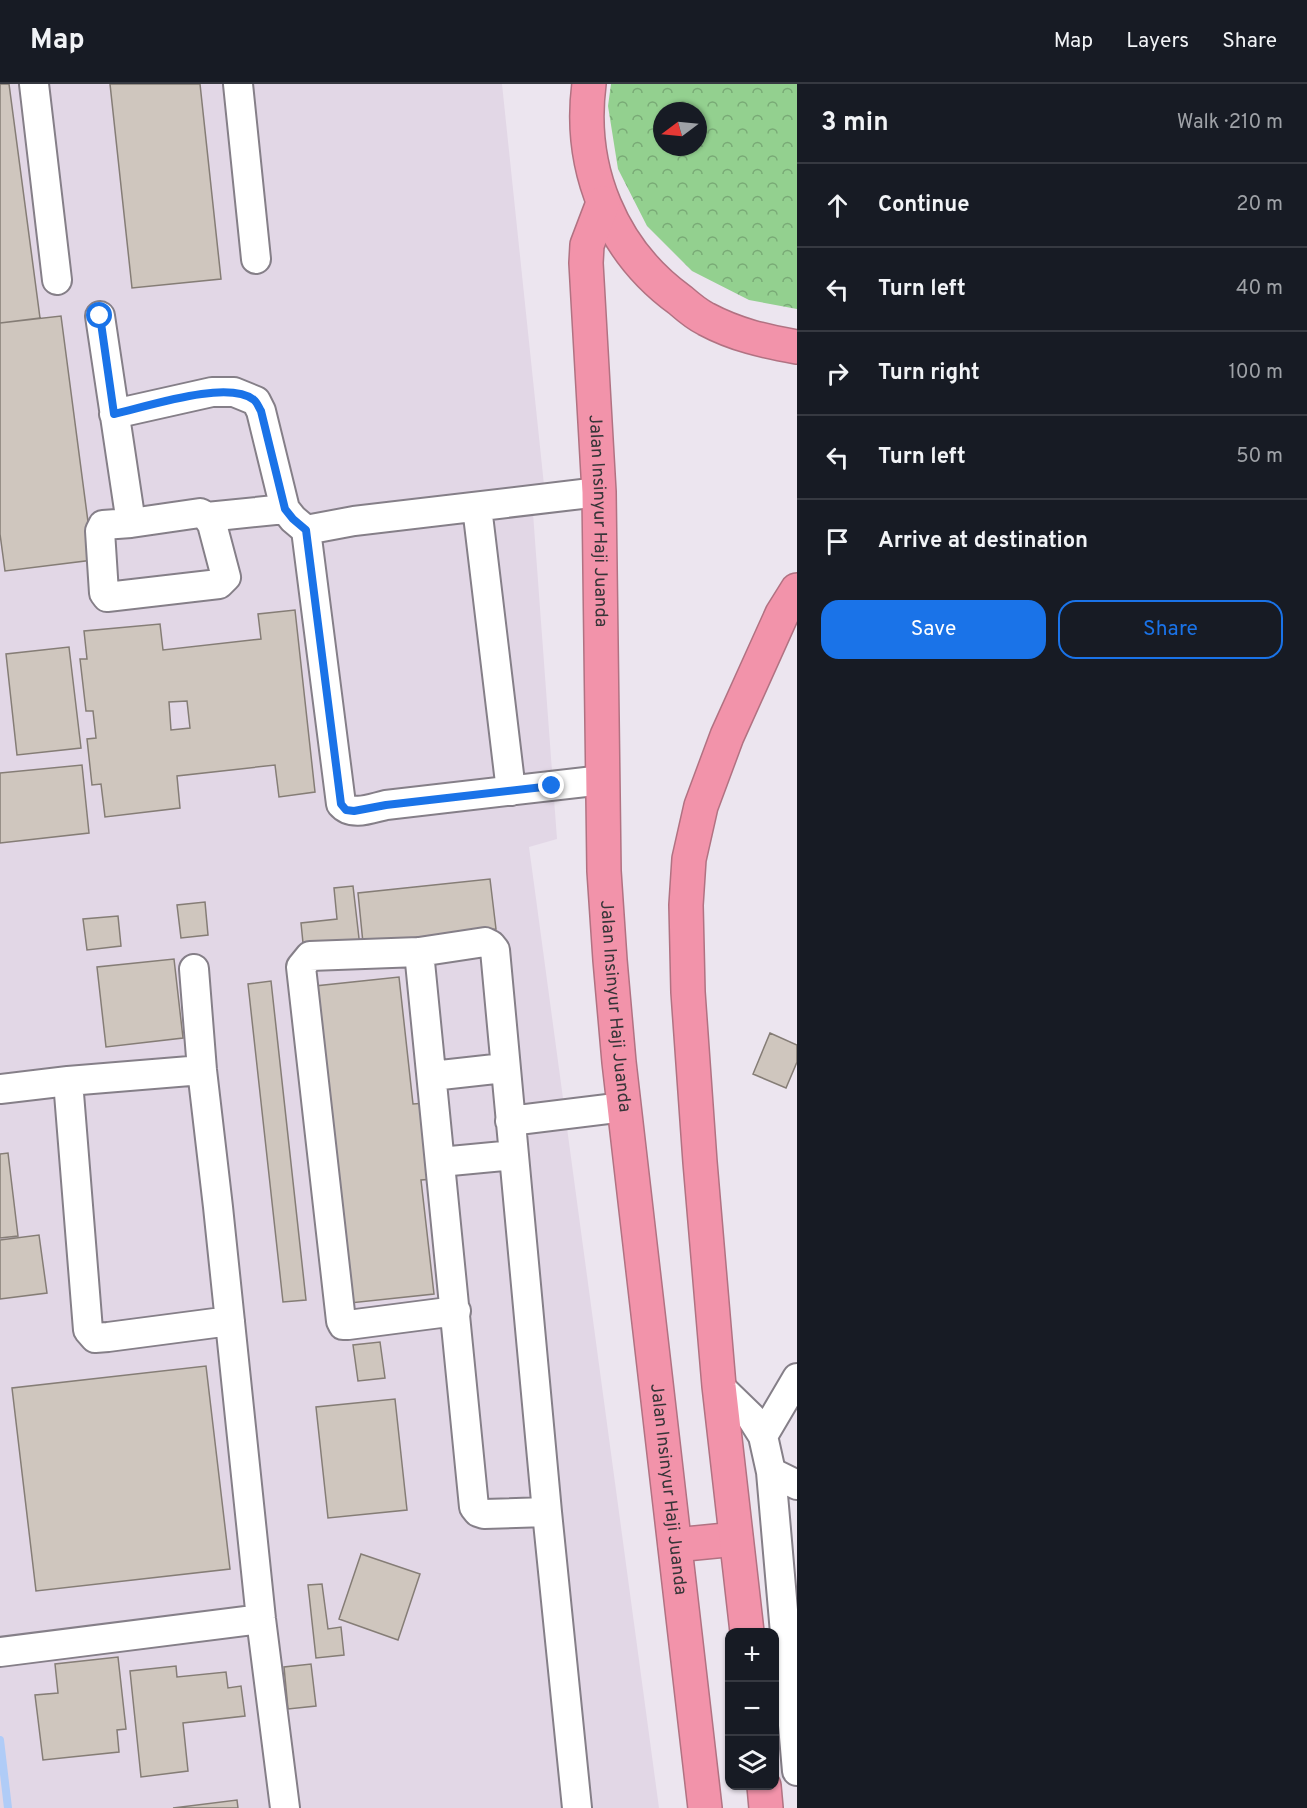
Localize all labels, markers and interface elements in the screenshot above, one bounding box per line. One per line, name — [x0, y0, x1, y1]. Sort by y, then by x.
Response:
text: Map — [30, 23, 85, 59]
text: Map — [1054, 28, 1093, 55]
text: Layers — [1126, 28, 1189, 55]
text: Share — [1222, 28, 1277, 55]
north arrow — [653, 102, 707, 156]
text: 3 min — [821, 107, 889, 140]
text: Walk · 210 m — [1177, 110, 1283, 136]
icon: ahead — [821, 189, 854, 222]
text: Continue — [878, 192, 969, 219]
text: 20 m — [1236, 192, 1283, 218]
icon: left — [821, 273, 854, 306]
text: Turn left — [878, 276, 966, 303]
text: 40 m — [1236, 276, 1283, 302]
route start — [86, 302, 112, 328]
icon: right — [821, 357, 854, 390]
text: Turn right — [878, 360, 980, 387]
text: 100 m — [1228, 360, 1283, 386]
street label: Jalan Insinyur Haji Juanda — [583, 414, 612, 627]
icon: left — [821, 441, 854, 474]
text: Turn left — [878, 444, 966, 471]
text: 50 m — [1236, 444, 1283, 470]
icon: arrive — [821, 525, 854, 558]
text: Arrive at destination — [878, 528, 1088, 555]
button: Save — [821, 600, 1046, 659]
button: Share — [1058, 600, 1283, 659]
route end — [538, 772, 564, 798]
street label: Jalan Insinyur Haji Juanda — [594, 899, 636, 1113]
street label: Jalan Insinyur Haji Juanda — [645, 1382, 692, 1596]
map controls — [725, 1628, 779, 1790]
button: + — [725, 1628, 779, 1682]
button: − — [725, 1682, 779, 1736]
button: layers — [725, 1736, 779, 1790]

